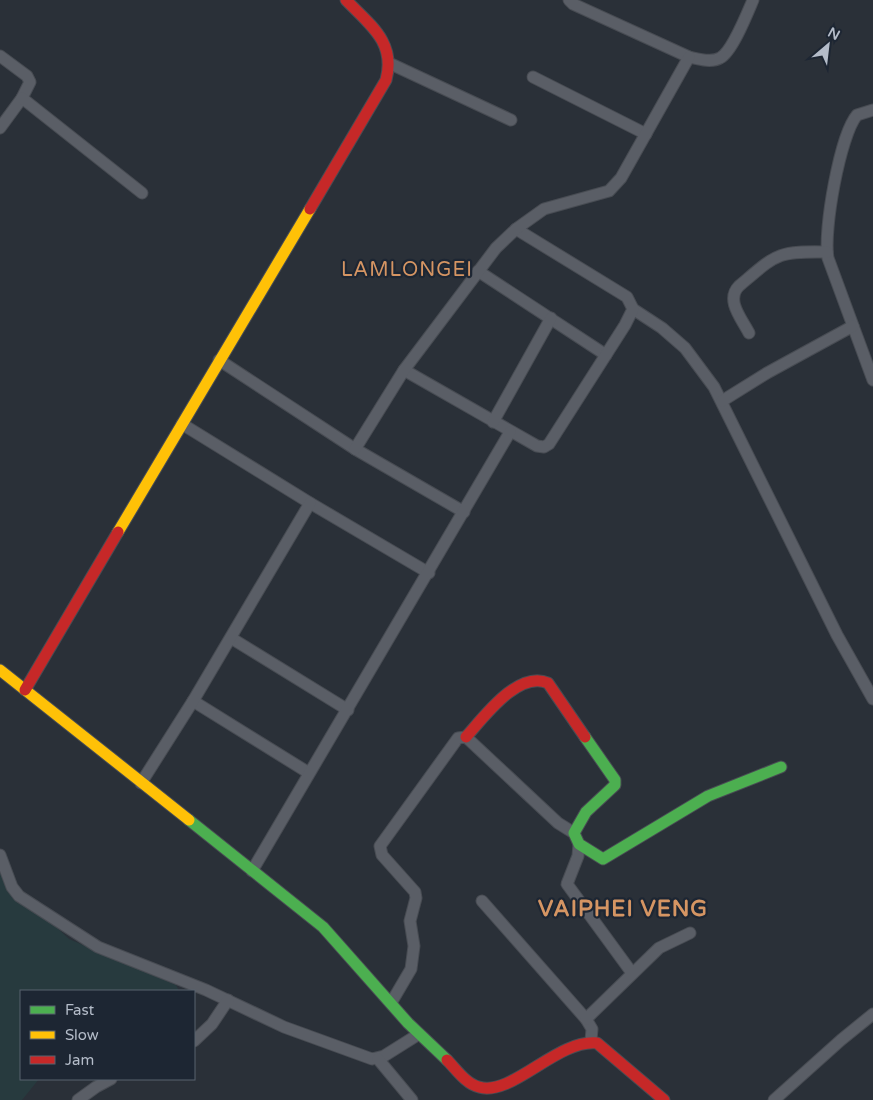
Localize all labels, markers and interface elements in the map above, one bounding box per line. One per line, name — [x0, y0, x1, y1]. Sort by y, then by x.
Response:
north arrow — [803, 20, 853, 70]
text: N — [825, 24, 843, 44]
district label: LAMLONGEI — [341, 258, 473, 282]
district label: VAIPHEI VENG — [538, 896, 708, 922]
legend — [20, 990, 195, 1080]
text: Fast — [65, 1001, 95, 1019]
text: Slow — [65, 1026, 99, 1044]
text: Jam — [65, 1051, 94, 1069]

